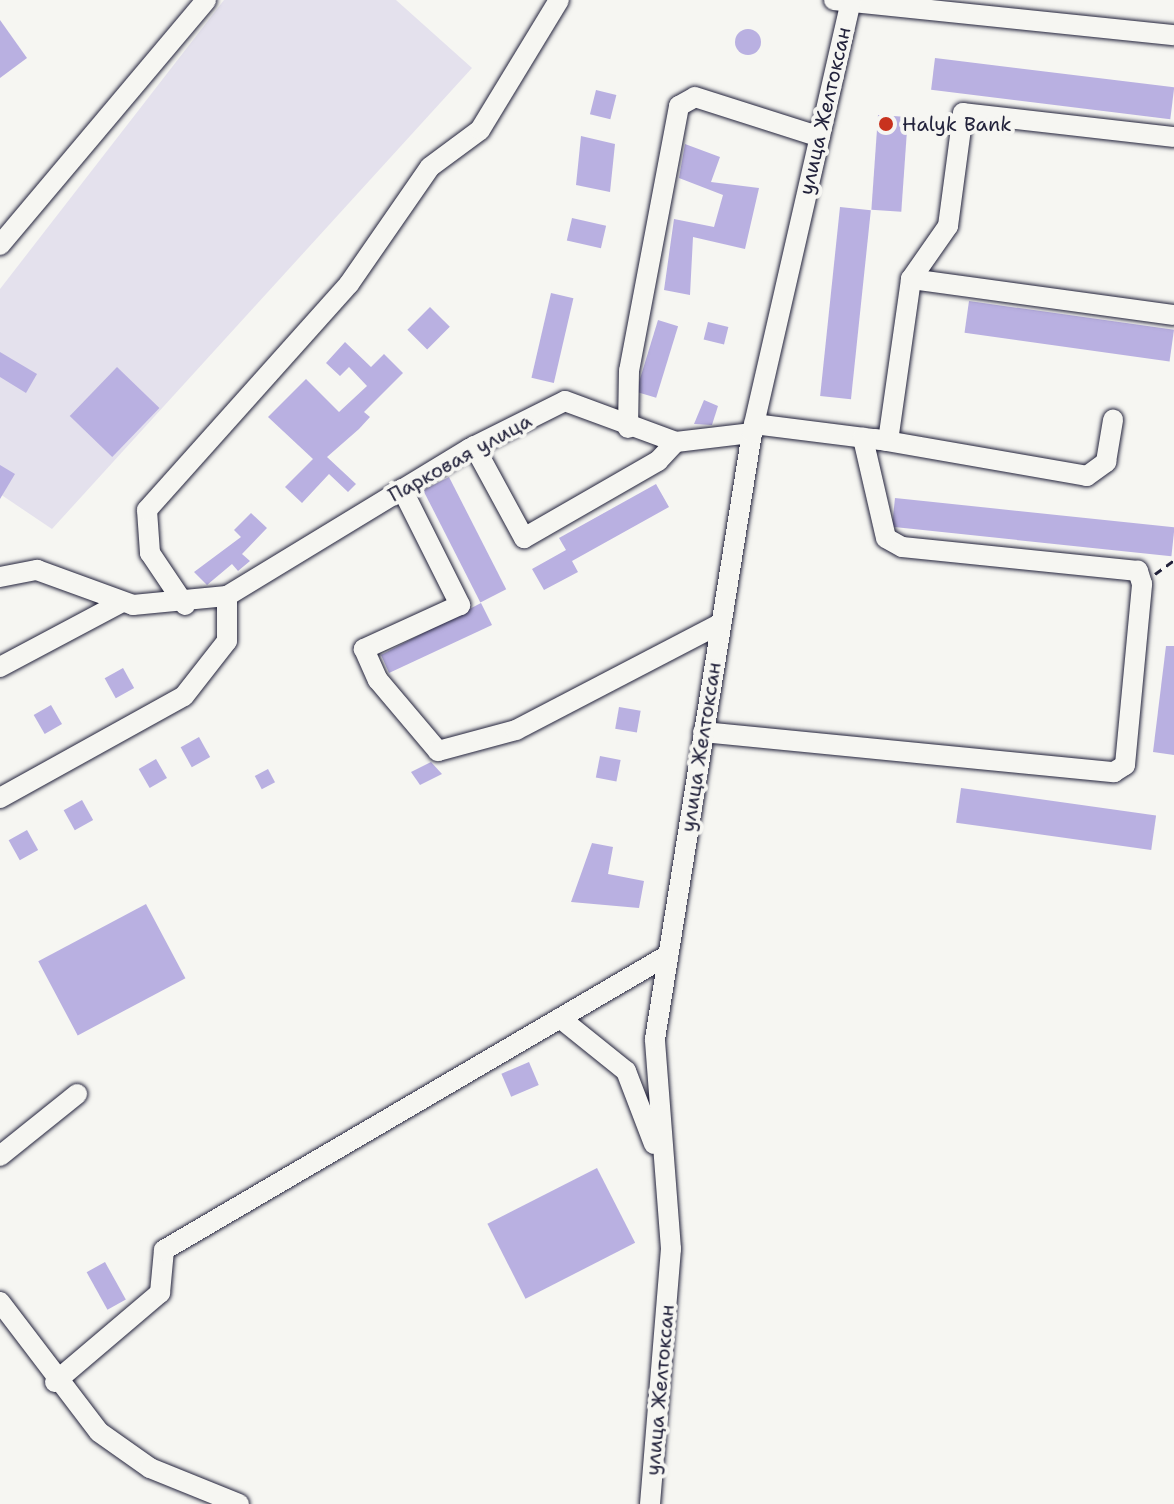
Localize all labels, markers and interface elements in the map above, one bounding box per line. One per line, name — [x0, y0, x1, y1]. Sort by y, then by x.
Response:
street label: улица Желтоксан — [794, 25, 856, 197]
place label: Halyk Bank — [902, 112, 1012, 136]
marker: Halyk Bank — [877, 115, 895, 133]
street label: Парковая улица — [384, 409, 536, 507]
street label: улица Желтоксан — [676, 660, 726, 834]
street label: улица Желтоксан — [641, 1303, 679, 1477]

